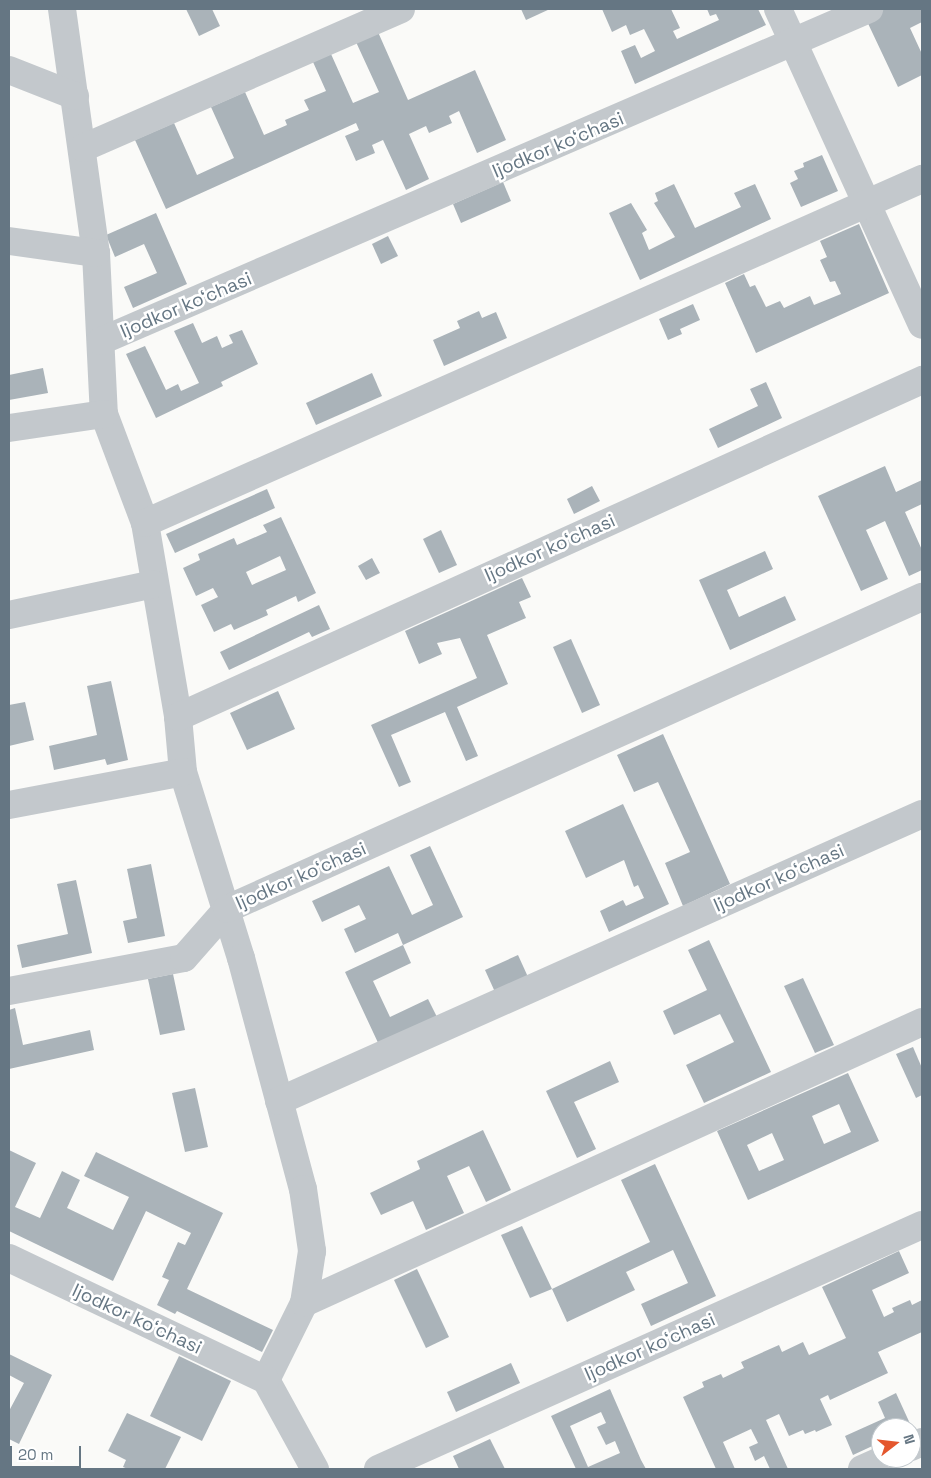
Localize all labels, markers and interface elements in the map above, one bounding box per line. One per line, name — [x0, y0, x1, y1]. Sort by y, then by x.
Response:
street label: Ijodkor koʻchasi — [489, 107, 627, 183]
street label: Ijodkor koʻchasi — [117, 267, 255, 343]
street label: Ijodkor koʻchasi — [481, 509, 619, 587]
street label: Ijodkor koʻchasi — [232, 837, 370, 915]
street label: Ijodkor koʻchasi — [710, 839, 848, 917]
street label: Ijodkor koʻchasi — [69, 1279, 205, 1359]
street label: Ijodkor koʻchasi — [581, 1308, 719, 1386]
north arrow — [871, 1418, 921, 1468]
text: N — [900, 1432, 919, 1446]
scale bar — [12, 1436, 84, 1468]
text: 20 m — [18, 1445, 53, 1464]

